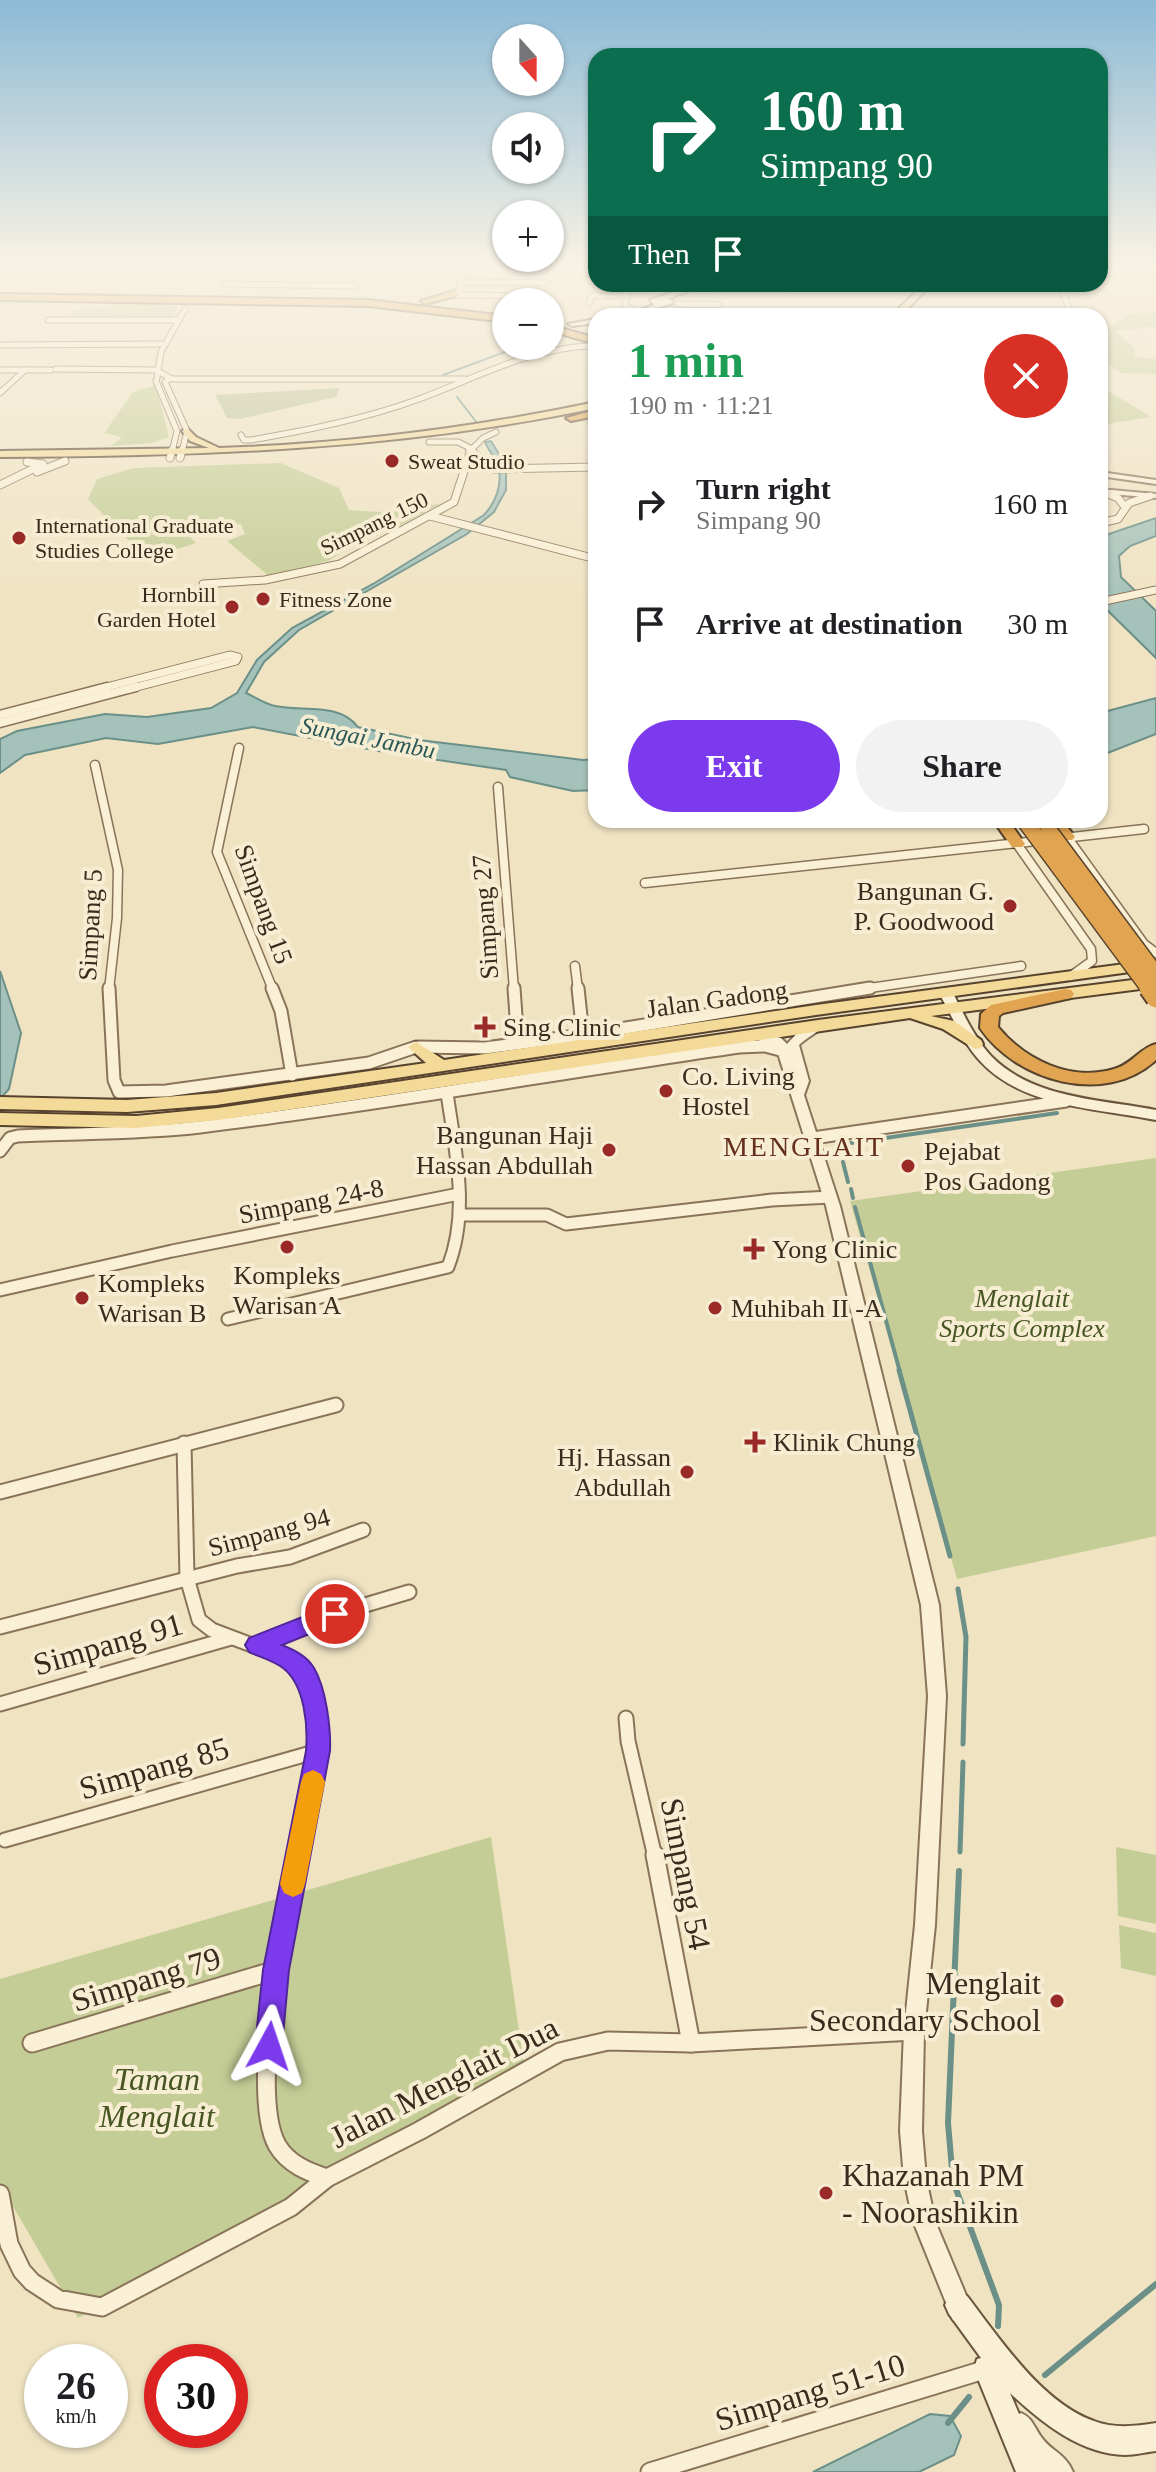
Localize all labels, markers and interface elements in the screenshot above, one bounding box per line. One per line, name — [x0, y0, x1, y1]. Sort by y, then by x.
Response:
north arrow — [492, 24, 564, 96]
map controls — [492, 24, 564, 360]
icon: right — [628, 80, 732, 184]
text: 160 m — [760, 80, 905, 142]
button: sound — [492, 112, 564, 184]
text: Simpang 90 — [760, 146, 933, 186]
button: + — [492, 200, 564, 272]
icon: arrive — [706, 232, 750, 276]
text: Then — [628, 237, 690, 270]
button: − — [492, 288, 564, 360]
text: 1 min — [628, 334, 744, 387]
button: close — [984, 334, 1068, 418]
text: 190 m · 11:21 — [628, 391, 774, 420]
place label: Sweat Studio — [408, 449, 525, 474]
marker: Sweat Studio — [383, 452, 401, 470]
text: Turn right — [696, 472, 831, 505]
icon: right — [628, 482, 672, 526]
street label: Simpang 150 — [316, 487, 432, 560]
text: 160 m — [992, 487, 1068, 520]
text: Simpang 90 — [696, 506, 821, 535]
place label: International Graduate Studies College — [35, 513, 234, 563]
marker: International Graduate Studies College — [10, 529, 28, 547]
place label: Hornbill Garden Hotel — [97, 582, 216, 632]
place label: Fitness Zone — [279, 587, 392, 612]
marker: Fitness Zone — [254, 590, 272, 608]
marker: Hornbill Garden Hotel — [223, 598, 241, 616]
icon: arrive — [628, 602, 672, 646]
text: Arrive at destination — [696, 607, 963, 640]
text: 30 m — [1007, 607, 1068, 640]
water label: Sungai Jambu — [298, 712, 438, 764]
button: Exit — [628, 720, 840, 812]
button: Share — [856, 720, 1068, 812]
street label: Simpang 15 — [229, 841, 299, 968]
street label: Simpang 27 — [467, 854, 504, 980]
street label: Simpang 5 — [73, 868, 108, 982]
place label: Bangunan G. P. Goodwood — [854, 877, 994, 936]
marker: Bangunan G. P. Goodwood — [1001, 897, 1019, 915]
street label: Jalan Gadong — [645, 975, 790, 1024]
place label: Sing Clinic — [503, 1013, 621, 1042]
marker: Sing Clinic — [474, 1016, 496, 1038]
place label: Co. Living Hostel — [682, 1062, 795, 1121]
marker: Co. Living Hostel — [657, 1082, 675, 1100]
place label: Bangunan Haji Hassan Abdullah — [416, 1121, 593, 1180]
district label: MENGLAIT — [723, 1131, 885, 1162]
place label: Pejabat Pos Gadong — [924, 1137, 1050, 1196]
marker: Bangunan Haji Hassan Abdullah — [600, 1141, 618, 1159]
marker: Pejabat Pos Gadong — [899, 1157, 917, 1175]
street label: Simpang 24-8 — [236, 1173, 386, 1230]
place label: Yong Clinic — [772, 1235, 897, 1264]
marker: Kompleks Warisan A — [278, 1238, 296, 1256]
marker: Yong Clinic — [743, 1238, 765, 1260]
place label: Kompleks Warisan A — [233, 1261, 341, 1320]
place label: Kompleks Warisan B — [98, 1269, 206, 1328]
park label: Menglait Sports Complex — [939, 1284, 1105, 1343]
marker: Kompleks Warisan B — [73, 1289, 91, 1307]
place label: Muhibah II -A — [731, 1294, 883, 1323]
marker: Muhibah II -A — [706, 1299, 724, 1317]
place label: Klinik Chung — [773, 1428, 915, 1457]
marker: Klinik Chung — [744, 1431, 766, 1453]
place label: Hj. Hassan Abdullah — [557, 1443, 671, 1502]
marker: Hj. Hassan Abdullah — [678, 1463, 696, 1481]
street label: Simpang 94 — [205, 1502, 333, 1563]
pin — [301, 1580, 369, 1648]
icon: arrive — [313, 1592, 357, 1636]
street label: Simpang 91 — [29, 1606, 187, 1682]
street label: Simpang 85 — [75, 1730, 233, 1806]
street label: Simpang 54 — [654, 1795, 718, 1953]
street label: Simpang 79 — [67, 1939, 225, 2019]
place label: Menglait Secondary School — [809, 1965, 1041, 2038]
marker: Menglait Secondary School — [1048, 1992, 1066, 2010]
position arrow — [227, 2004, 311, 2088]
street label: Jalan Menglait Dua — [324, 2009, 564, 2155]
park label: Taman Menglait — [98, 2061, 216, 2134]
place label: Khazanah PM - Noorashikin — [842, 2157, 1024, 2230]
marker: Khazanah PM - Noorashikin — [817, 2184, 835, 2202]
speed limit sign: 30 — [144, 2344, 248, 2448]
street label: Simpang 51-10 — [711, 2346, 909, 2438]
text: 26 — [56, 2363, 96, 2408]
text: km/h — [55, 2405, 97, 2427]

